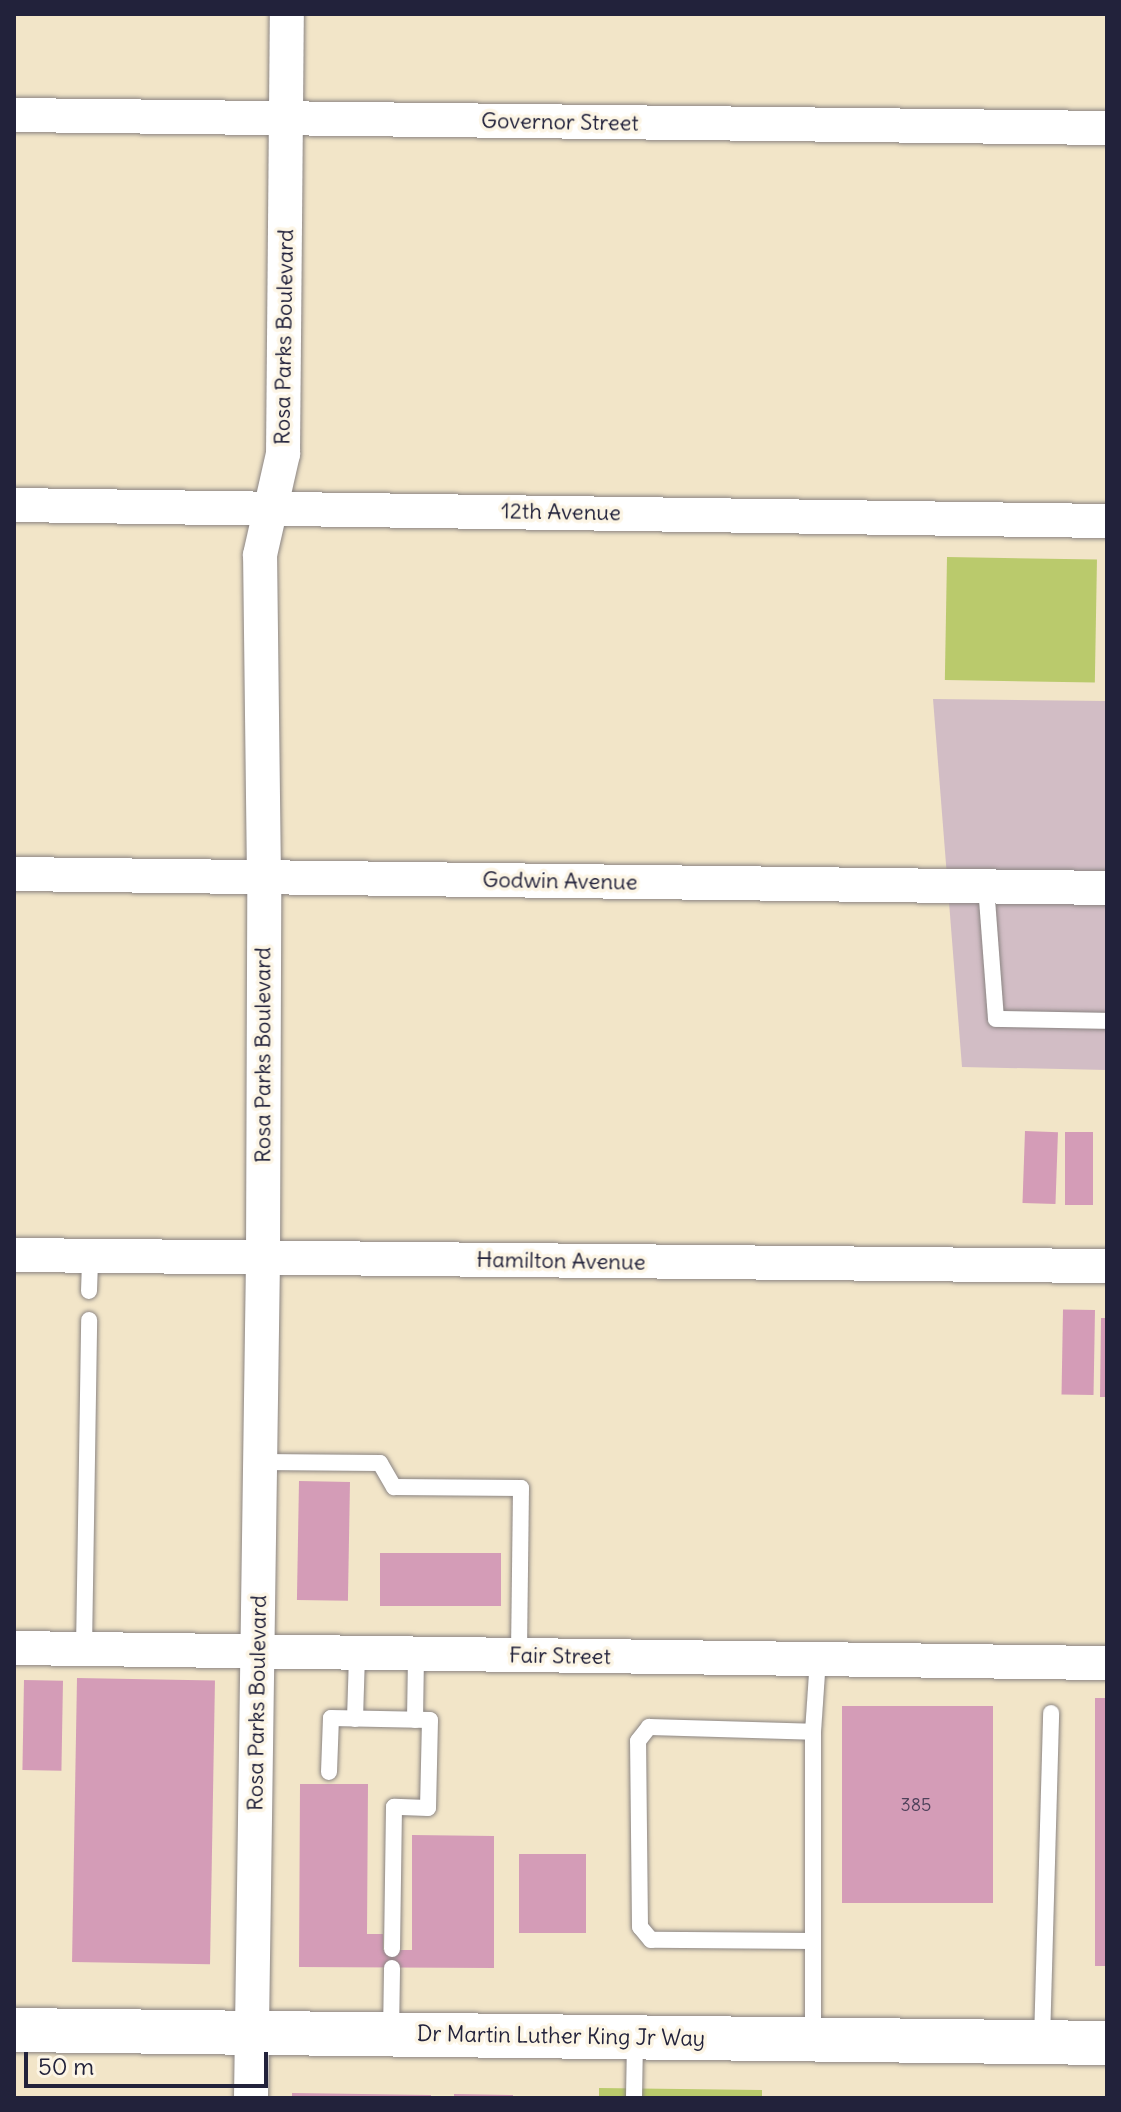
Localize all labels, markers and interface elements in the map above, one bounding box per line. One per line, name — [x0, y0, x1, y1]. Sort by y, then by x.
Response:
street label: Governor Street — [481, 107, 639, 137]
street label: Rosa Parks Boulevard — [269, 229, 299, 445]
street label: 12th Avenue — [501, 498, 621, 526]
street label: Godwin Avenue — [482, 866, 638, 896]
street label: Rosa Parks Boulevard — [250, 947, 276, 1163]
street label: Hamilton Avenue — [476, 1246, 646, 1276]
street label: Rosa Parks Boulevard — [242, 1595, 272, 1811]
street label: Fair Street — [509, 1642, 611, 1670]
house number: 385 — [901, 1794, 931, 1816]
street label: Dr Martin Luther King Jr Way — [417, 2020, 705, 2052]
scale bar — [28, 2036, 272, 2086]
text: 50 m — [38, 2051, 94, 2081]

